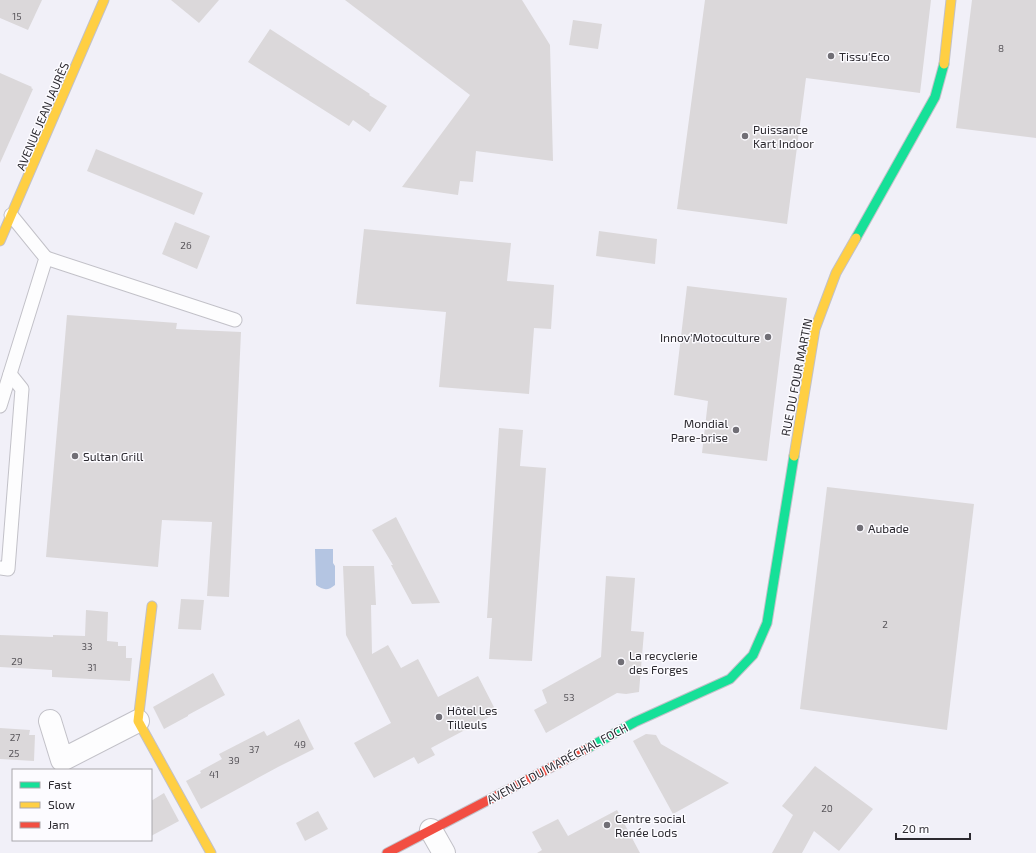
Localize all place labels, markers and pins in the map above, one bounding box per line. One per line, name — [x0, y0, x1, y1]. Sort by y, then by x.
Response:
place label: Tissu'Eco — [839, 49, 890, 63]
marker: Tissu'Eco — [826, 51, 836, 61]
place label: Puissance Kart Indoor — [753, 122, 814, 150]
marker: Puissance Kart Indoor — [740, 131, 750, 141]
place label: Innov'Motoculture — [660, 330, 760, 344]
marker: Innov'Motoculture — [763, 332, 773, 342]
place label: Mondial Pare-brise — [671, 416, 728, 444]
marker: Mondial Pare-brise — [731, 425, 741, 435]
place label: Sultan Grill — [83, 449, 144, 463]
marker: Sultan Grill — [70, 451, 80, 461]
place label: Aubade — [868, 521, 909, 535]
marker: Aubade — [855, 523, 865, 533]
place label: La recyclerie des Forges — [629, 648, 698, 676]
marker: La recyclerie des Forges — [616, 657, 626, 667]
place label: Hôtel Les Tilleuls — [447, 703, 497, 731]
marker: Hôtel Les Tilleuls — [434, 712, 444, 722]
place label: Centre social Renée Lods — [615, 811, 686, 839]
marker: Centre social Renée Lods — [602, 820, 612, 830]

